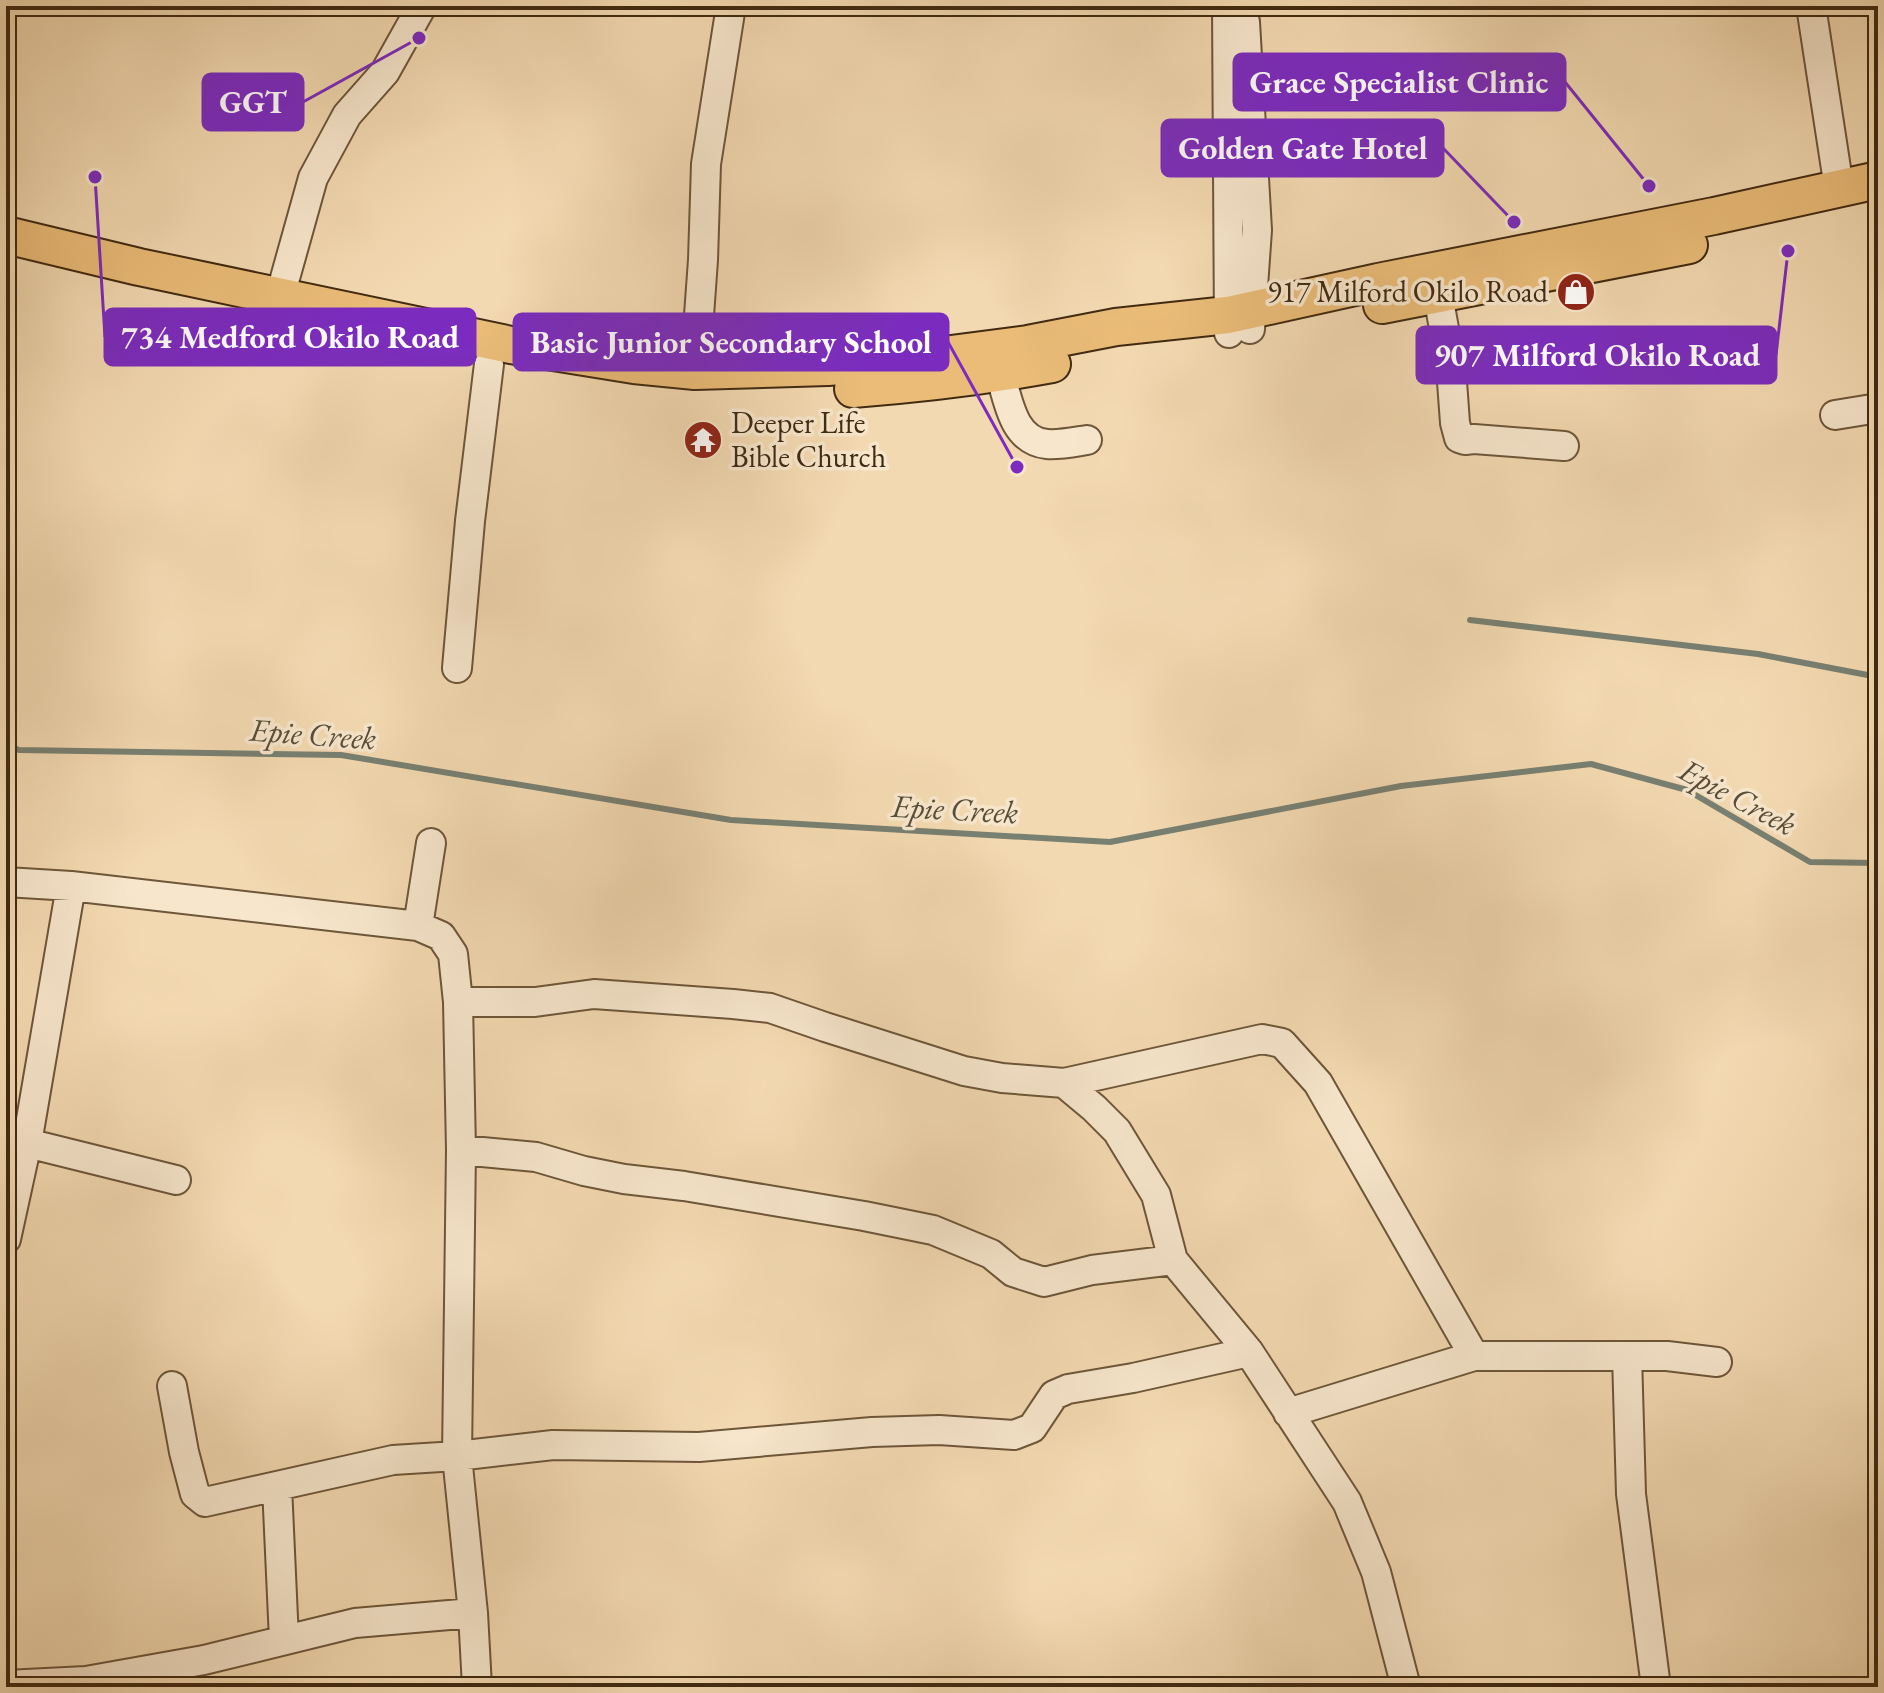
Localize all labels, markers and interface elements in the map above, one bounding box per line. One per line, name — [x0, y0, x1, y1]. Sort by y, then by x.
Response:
callout: Grace Specialist Clinic — [1234, 54, 1565, 110]
text: Grace Specialist Clinic — [1250, 61, 1548, 103]
callout: GGT — [203, 74, 303, 130]
text: GGT — [219, 81, 288, 123]
callout: Golden Gate Hotel — [1162, 120, 1443, 176]
text: Golden Gate Hotel — [1178, 127, 1428, 169]
shop icon: 917 Milford Okilo Road — [1555, 271, 1597, 313]
place label: 917 Milford Okilo Road — [1267, 272, 1549, 311]
callout: 734 Medford Okilo Road — [105, 309, 475, 365]
callout: Basic Junior Secondary School — [514, 314, 948, 370]
text: 734 Medford Okilo Road — [121, 316, 460, 358]
text: Basic Junior Secondary School — [530, 321, 932, 363]
callout: 907 Milford Okilo Road — [1417, 327, 1776, 383]
text: 907 Milford Okilo Road — [1434, 334, 1761, 376]
place label: Deeper Life Bible Church — [731, 403, 886, 476]
temple icon: Deeper Life Bible Church — [682, 419, 724, 461]
water label: Epie Creek — [246, 709, 378, 759]
water label: Epie Creek — [1671, 748, 1804, 845]
water label: Epie Creek — [889, 785, 1020, 833]

